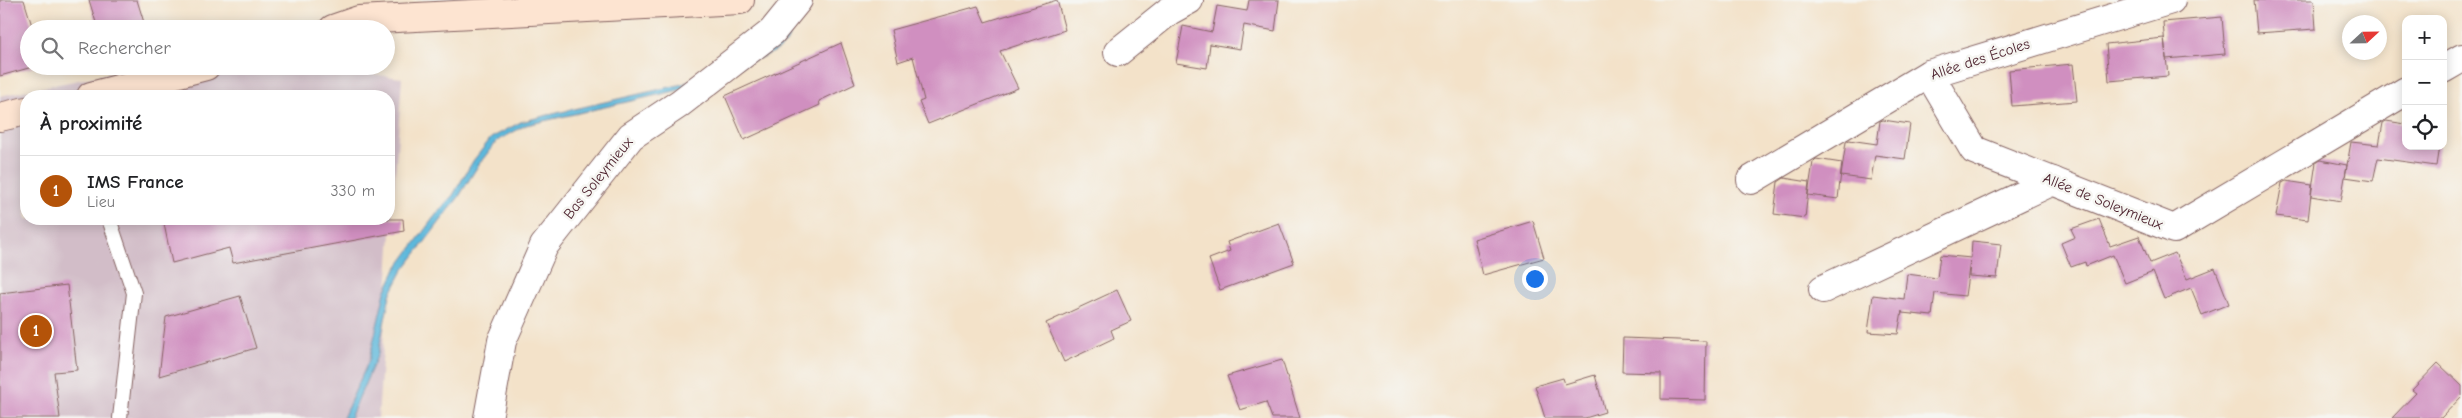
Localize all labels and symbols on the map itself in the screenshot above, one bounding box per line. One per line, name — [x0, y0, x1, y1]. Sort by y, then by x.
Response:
north arrow — [2342, 15, 2387, 60]
street label: Allée des Écoles — [1928, 34, 2032, 84]
street label: Bas Soleymieux — [560, 133, 637, 223]
street label: Allée de Soleymieux — [2040, 169, 2166, 234]
your location — [1522, 266, 1548, 292]
pin: 1 — [20, 312, 52, 350]

